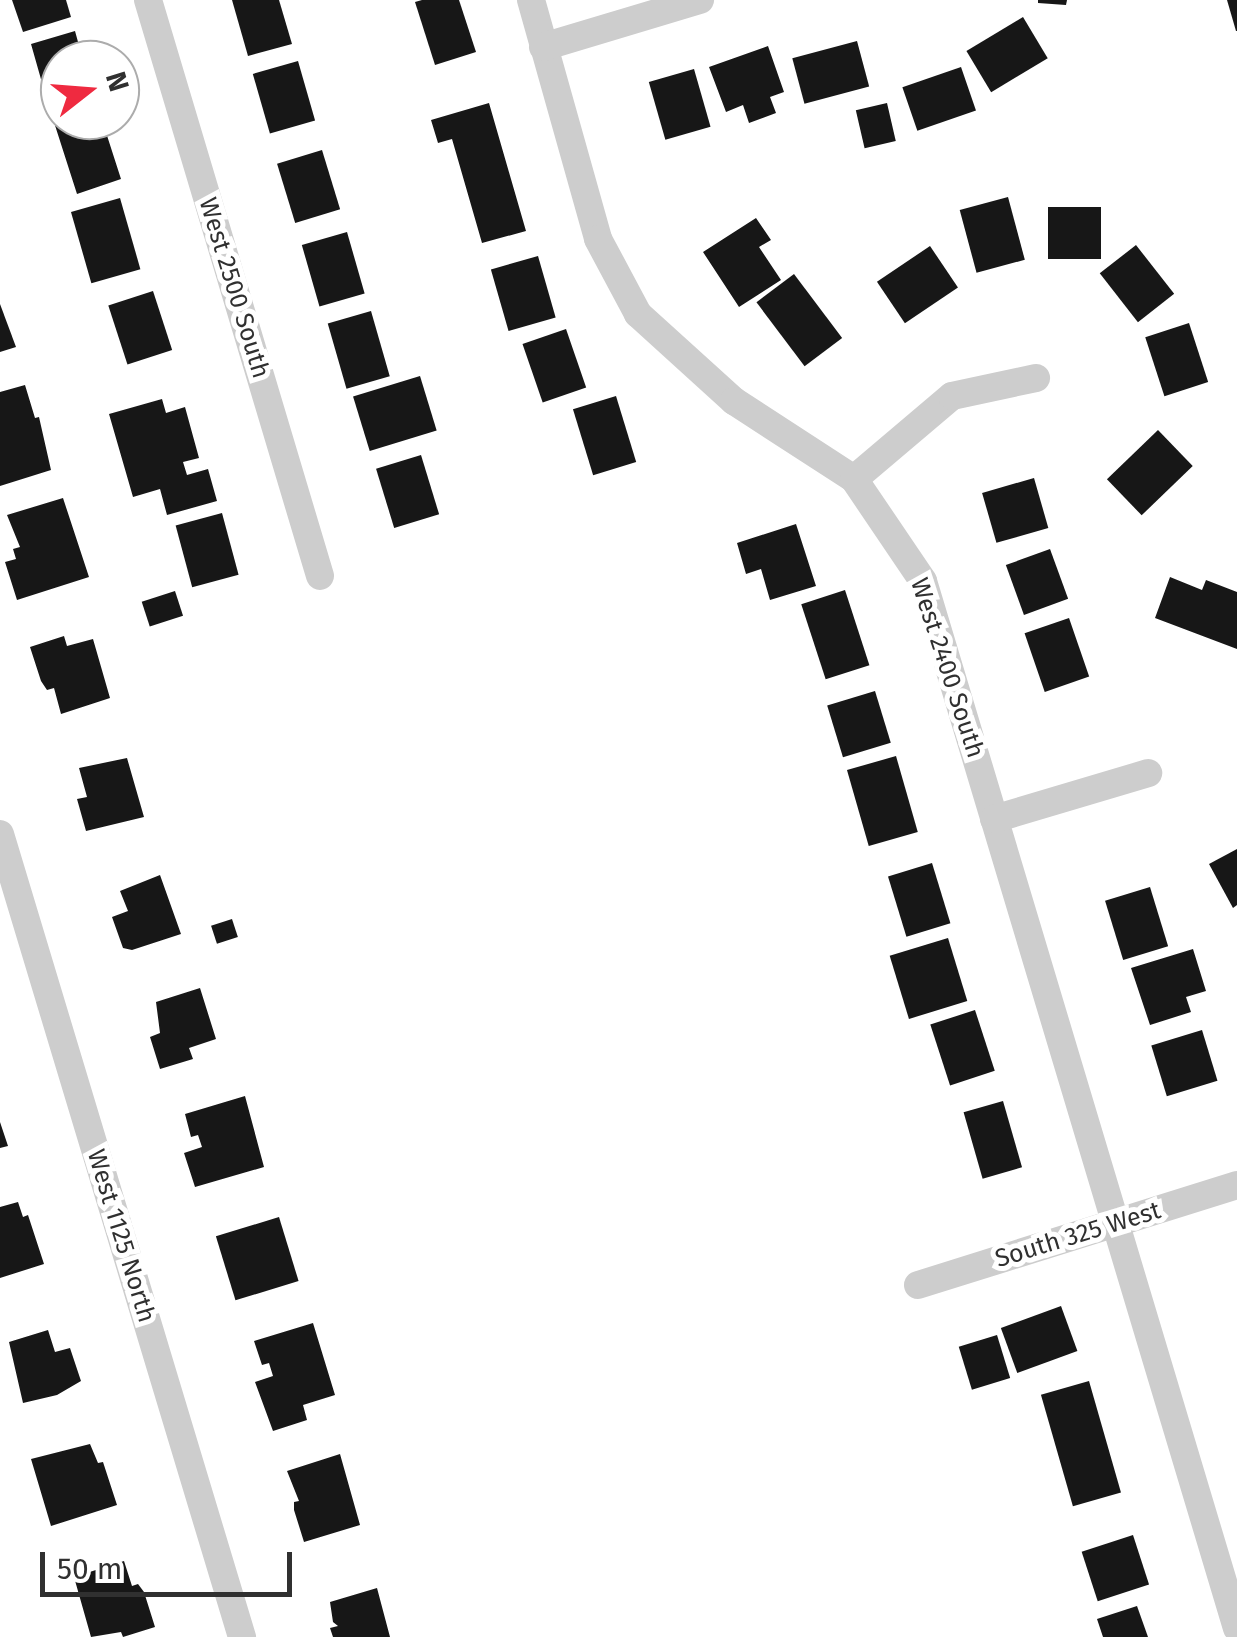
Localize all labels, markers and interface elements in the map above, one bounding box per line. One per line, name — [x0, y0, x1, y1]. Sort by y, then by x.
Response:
north arrow — [40, 40, 140, 140]
text: N — [99, 68, 136, 95]
street label: West 2500 South — [192, 194, 276, 382]
street label: West 2400 South — [904, 574, 990, 762]
street label: West 1125 North — [80, 1146, 162, 1326]
street label: South 325 West — [992, 1196, 1164, 1274]
scale bar — [45, 1532, 298, 1594]
text: 50 m — [57, 1551, 122, 1587]

